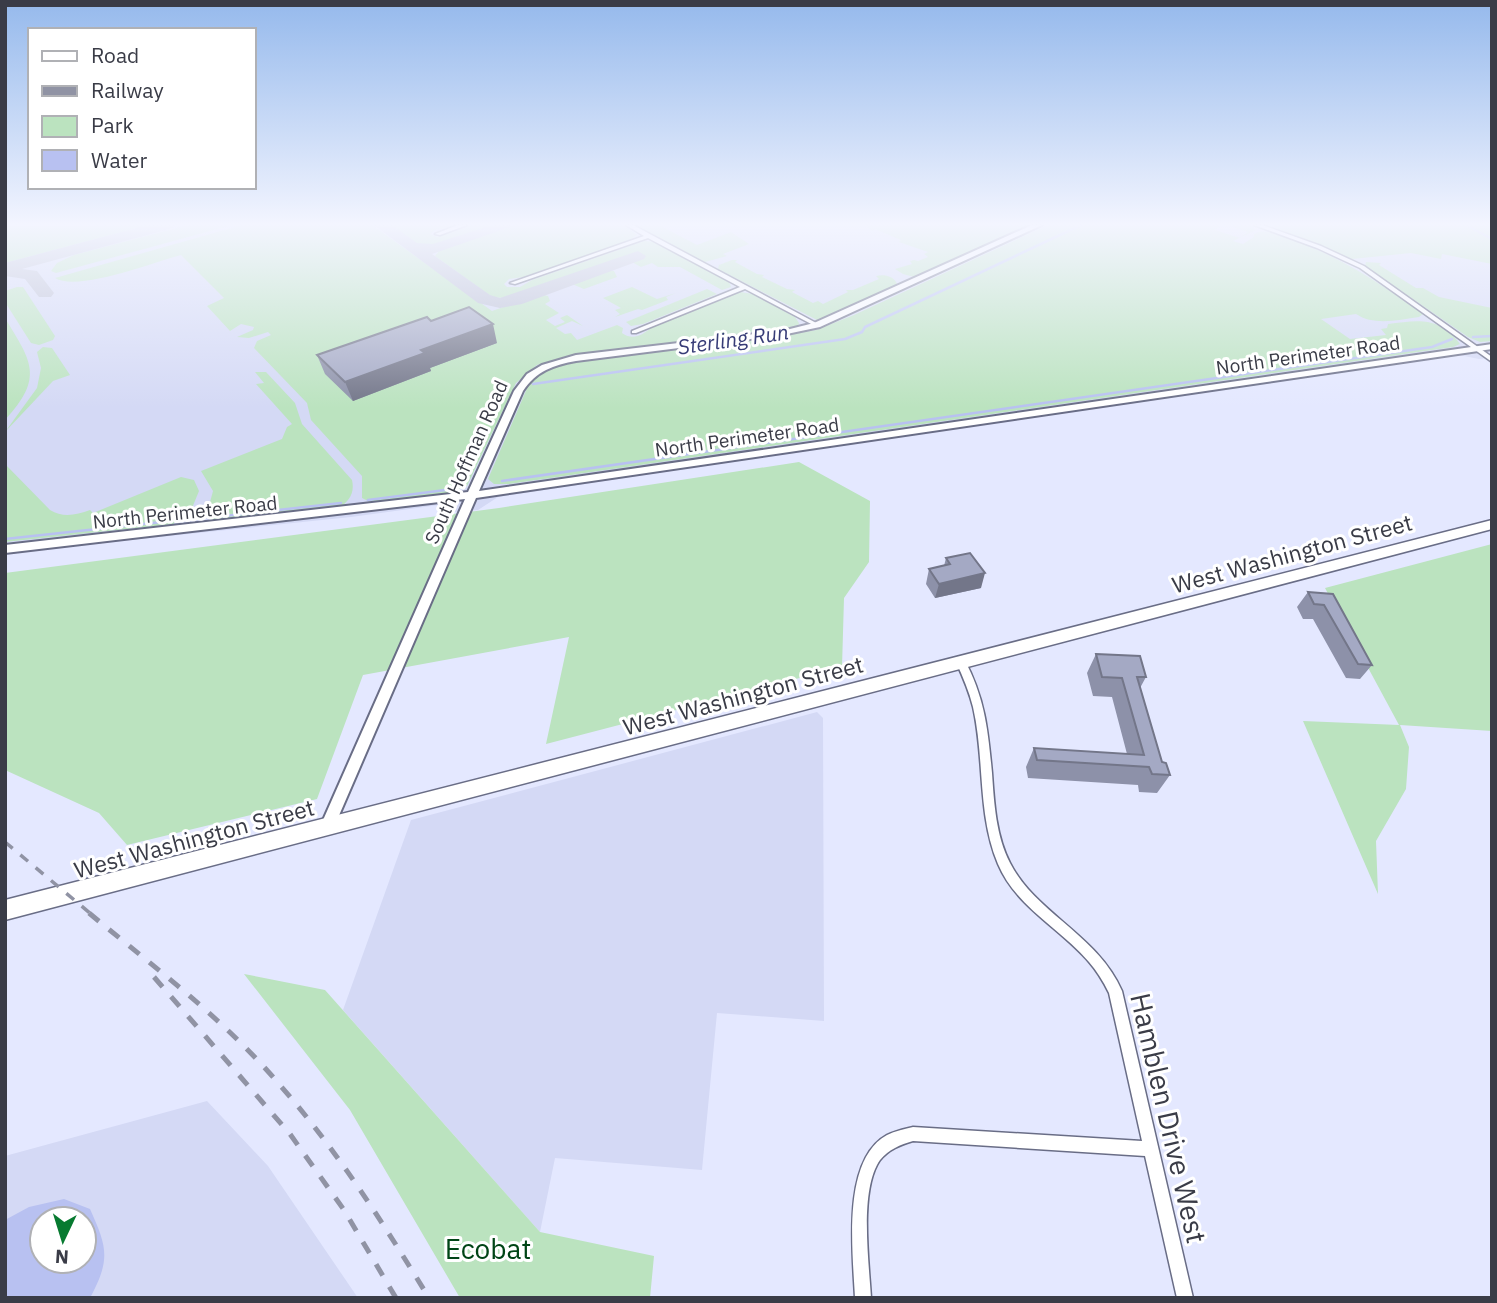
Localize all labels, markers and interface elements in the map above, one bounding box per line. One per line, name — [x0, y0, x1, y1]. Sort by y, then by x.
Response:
legend — [28, 28, 256, 189]
text: Road — [91, 41, 139, 69]
text: Railway — [91, 76, 164, 104]
text: Park — [91, 111, 134, 139]
text: Water — [91, 146, 148, 174]
water label: Sterling Run — [676, 317, 790, 361]
street label: North Perimeter Road — [1214, 330, 1402, 380]
street label: South Hoffman Road — [419, 377, 513, 547]
street label: North Perimeter Road — [653, 412, 841, 462]
street label: North Perimeter Road — [91, 490, 279, 534]
street label: West Washington Street — [1169, 506, 1415, 600]
street label: West Washington Street — [620, 648, 866, 742]
street label: West Washington Street — [71, 791, 317, 885]
street label: Hamblen Drive West — [1122, 989, 1216, 1247]
north arrow — [28, 1205, 98, 1275]
park label: Ecobat — [445, 1230, 531, 1267]
text: N — [54, 1245, 70, 1269]

